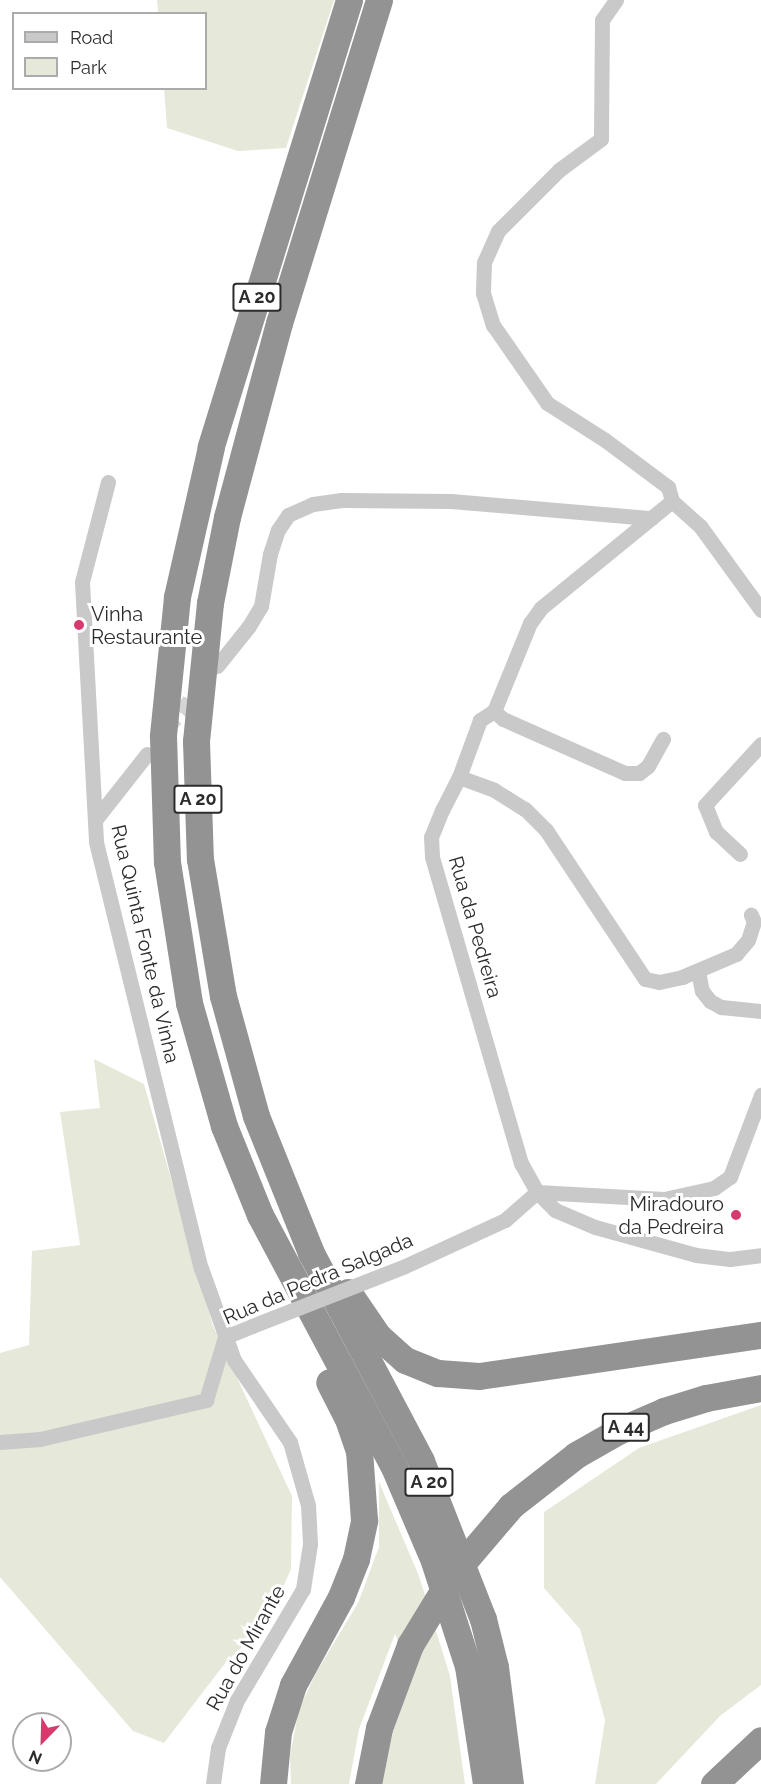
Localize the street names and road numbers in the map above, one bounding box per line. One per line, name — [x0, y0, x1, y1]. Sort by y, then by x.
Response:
road number: A 20 — [232, 282, 282, 312]
road number: A 20 — [172, 784, 224, 814]
street label: Rua Quinta Fonte da Vinha — [106, 822, 184, 1066]
street label: Rua da Pedreira — [443, 853, 507, 1001]
street label: Rua da Pedra Salgada — [220, 1228, 416, 1330]
road number: A 44 — [600, 1412, 652, 1442]
road number: A 20 — [404, 1467, 454, 1497]
street label: Rua do Mirante — [202, 1581, 290, 1715]

